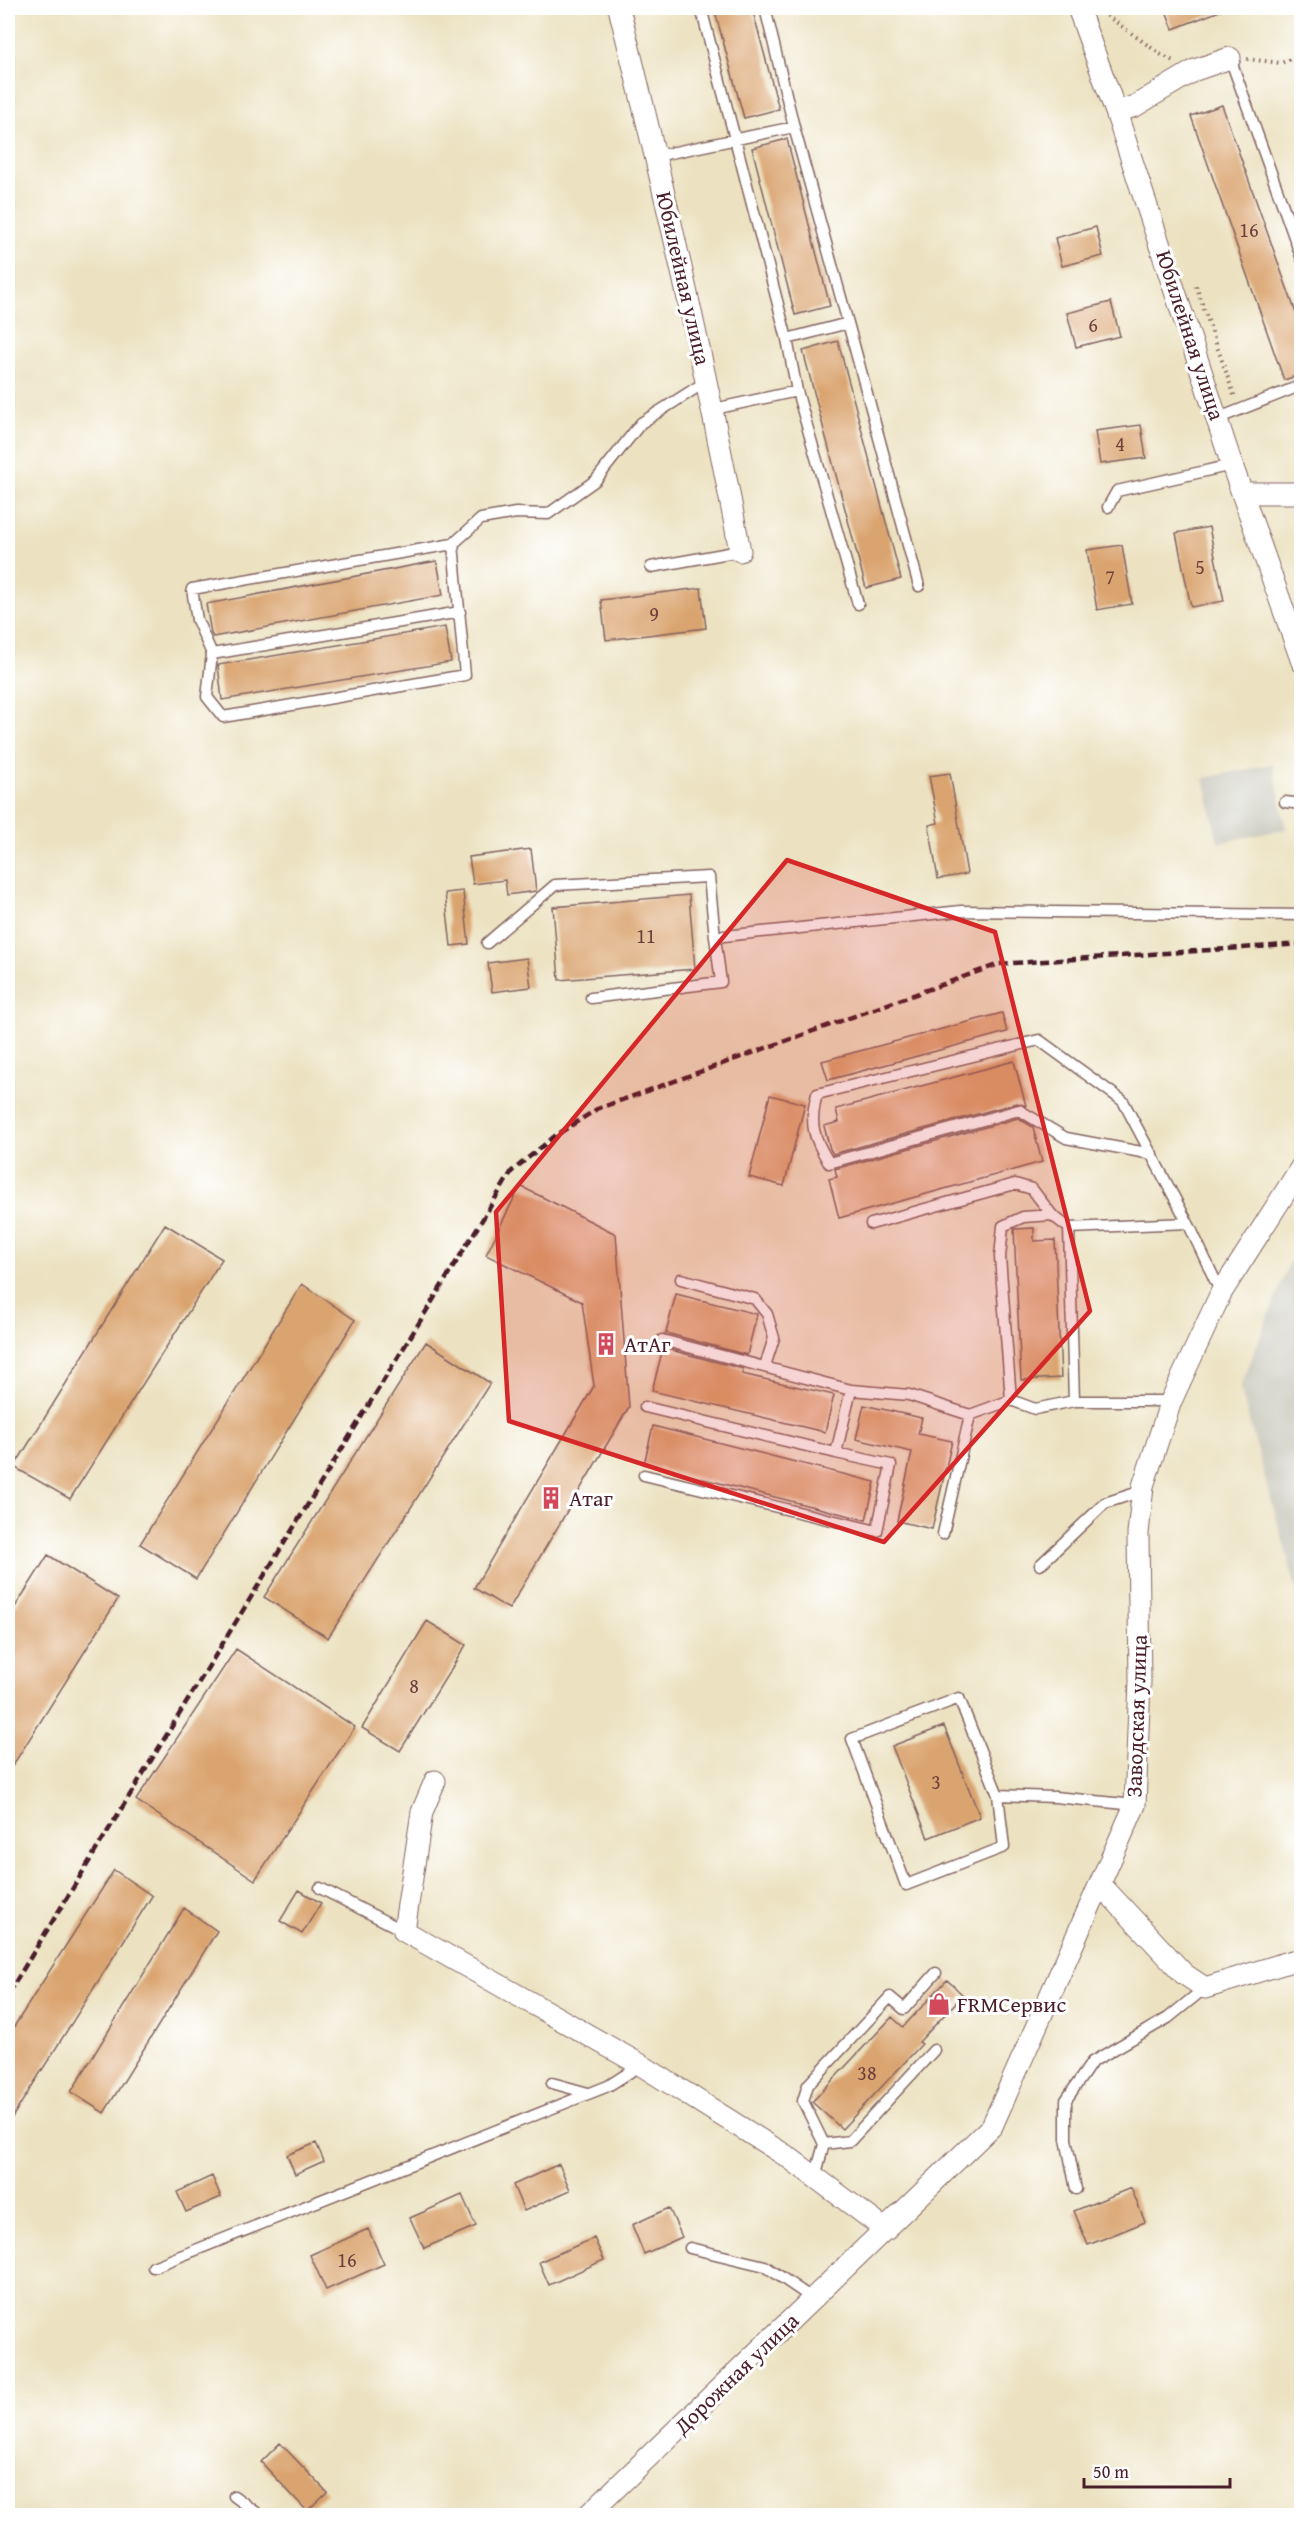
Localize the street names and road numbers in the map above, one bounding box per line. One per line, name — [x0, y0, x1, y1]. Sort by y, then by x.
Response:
street label: Юбилейная улица — [648, 188, 720, 368]
street label: Юбилейная улица — [1148, 246, 1234, 425]
street label: Заводская улица — [1117, 1634, 1155, 1798]
street label: Дорожная улица — [666, 2304, 806, 2442]

